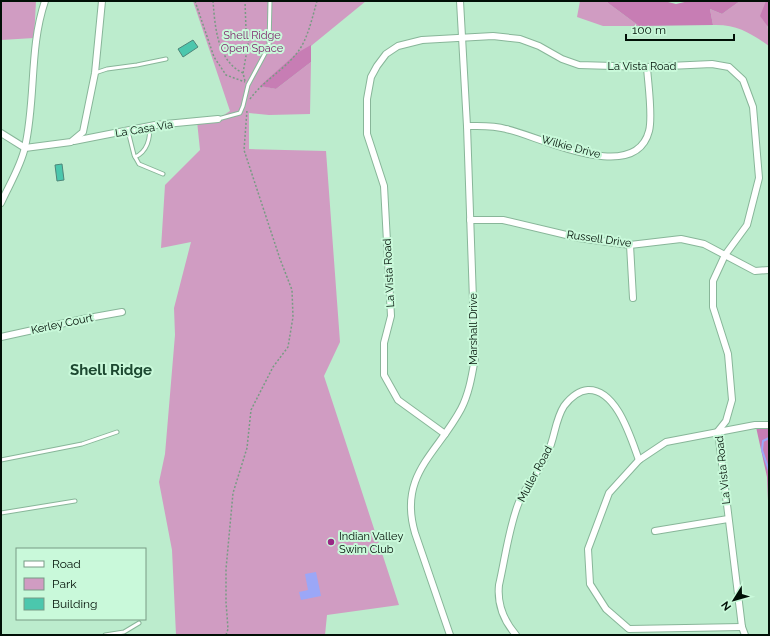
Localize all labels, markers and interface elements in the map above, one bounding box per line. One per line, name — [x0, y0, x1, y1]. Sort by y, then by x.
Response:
scale bar — [626, 16, 734, 42]
text: 100 m — [632, 23, 666, 37]
park label: Shell Ridge Open Space — [221, 29, 284, 55]
street label: La Vista Road — [608, 60, 677, 73]
street label: La Casa Via — [114, 118, 174, 140]
street label: Wilkie Drive — [540, 133, 602, 161]
street label: Russell Drive — [566, 228, 633, 250]
street label: La Vista Road — [381, 238, 397, 308]
street label: Marshall Drive — [467, 293, 480, 365]
street label: Kerley Court — [30, 311, 94, 337]
district label: Shell Ridge — [70, 361, 152, 379]
street label: La Vista Road — [713, 435, 733, 505]
street label: Muller Road — [515, 444, 555, 504]
place label: Indian Valley Swim Club — [339, 530, 403, 556]
marker: Indian Valley Swim Club — [326, 537, 336, 547]
legend — [16, 548, 146, 620]
text: Road — [52, 557, 81, 571]
text: Park — [52, 577, 77, 591]
north arrow — [714, 580, 754, 620]
text: Building — [52, 597, 98, 611]
text: N — [719, 598, 734, 613]

